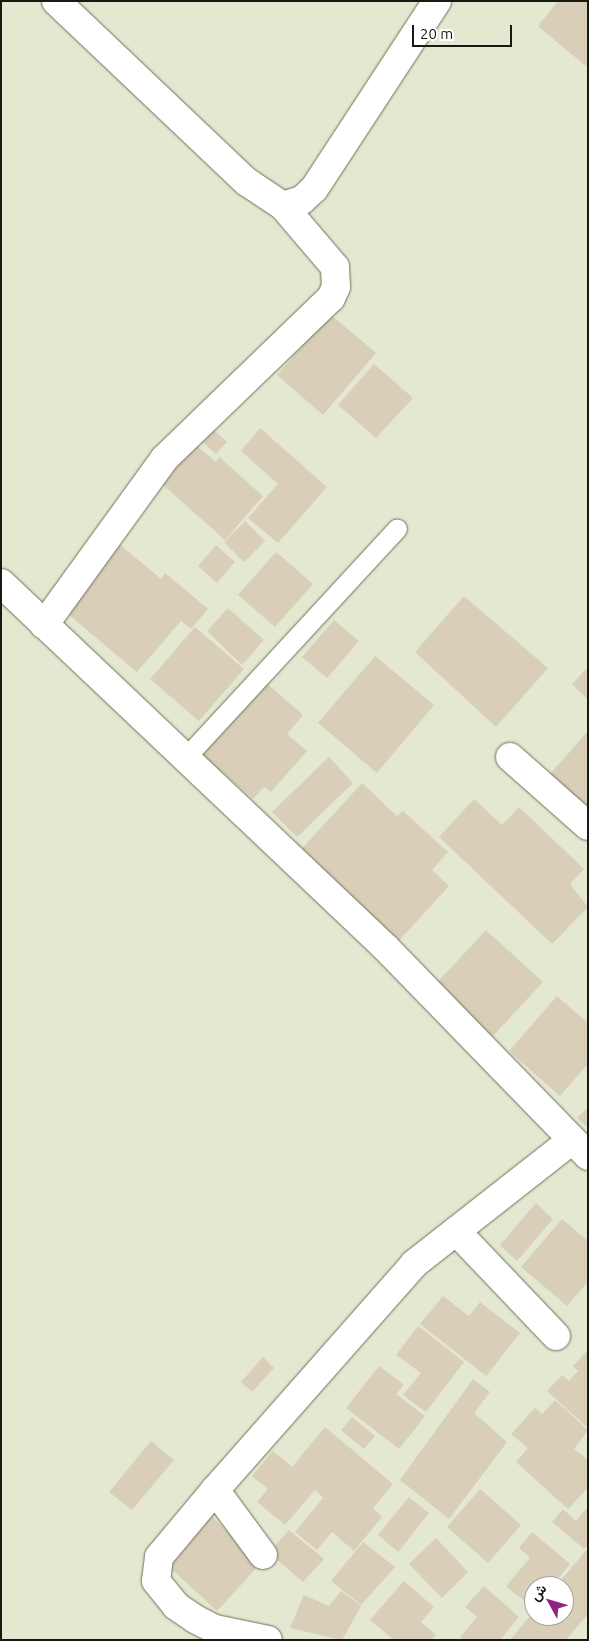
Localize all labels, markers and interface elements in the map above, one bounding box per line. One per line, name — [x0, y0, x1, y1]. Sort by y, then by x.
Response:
scale bar — [414, 15, 514, 47]
text: 20 m — [420, 25, 453, 42]
north arrow — [524, 1576, 574, 1626]
text: ش — [527, 1581, 550, 1604]

